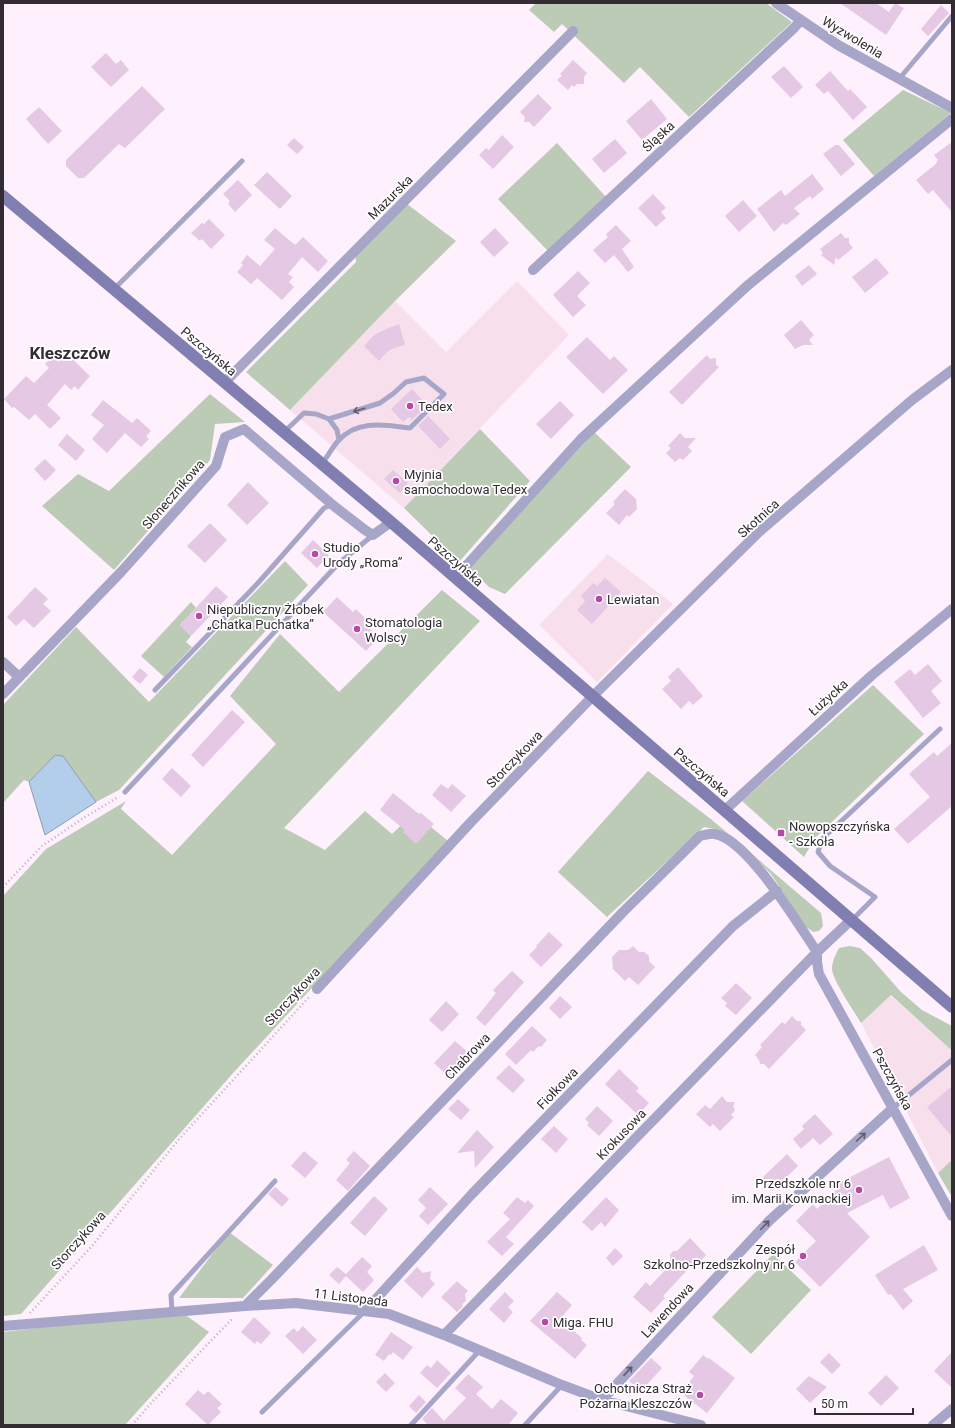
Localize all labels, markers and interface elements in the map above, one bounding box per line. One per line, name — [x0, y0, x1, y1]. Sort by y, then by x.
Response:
street label: Wyzwolenia — [819, 13, 886, 62]
street label: Śląska — [639, 118, 677, 155]
street label: Mazurska — [365, 172, 416, 223]
street label: Pszczyńska — [178, 324, 240, 379]
district label: Kleszczów — [29, 343, 111, 363]
place label: Tedex — [418, 399, 453, 414]
marker: Tedex — [405, 401, 415, 411]
one-way arrow — [353, 407, 366, 414]
street label: Słonecznikowa — [139, 457, 208, 532]
place label: Myjnia samochodowa Tedex — [404, 467, 528, 497]
marker: Myjnia samochodowa Tedex — [391, 476, 401, 486]
street label: Skotnica — [735, 496, 782, 541]
street label: Pszczyńska — [425, 533, 486, 589]
place label: Studio Urody „Roma” — [323, 540, 403, 570]
marker: Studio Urody „Roma” — [310, 549, 320, 559]
place label: Lewiatan — [607, 592, 659, 607]
marker: Lewiatan — [594, 594, 604, 604]
place label: Niepubliczny Żłobek „Chatka Puchatka” — [207, 602, 324, 632]
marker: Niepubliczny Żłobek „Chatka Puchatka” — [194, 611, 204, 621]
place label: Stomatologia Wolscy — [365, 615, 442, 645]
marker: Stomatologia Wolscy — [352, 624, 362, 634]
street label: Łużycka — [806, 676, 851, 719]
street label: Storczykowa — [483, 728, 545, 791]
street label: Pszczyńska — [671, 745, 733, 800]
place label: Nowopszczyńska - Szkoła — [789, 819, 890, 849]
marker: Nowopszczyńska - Szkoła — [776, 828, 786, 838]
street label: Storczykowa — [262, 964, 323, 1028]
street label: Chabrowa — [442, 1030, 493, 1083]
street label: Pszczyńska — [869, 1046, 916, 1113]
street label: Fiołkowa — [534, 1064, 581, 1112]
street label: Krokusowa — [594, 1106, 649, 1163]
one-way arrow — [856, 1133, 866, 1142]
place label: Przedszkole nr 6 im. Marii Kownackiej — [731, 1176, 851, 1206]
marker: Przedszkole nr 6 im. Marii Kownackiej — [854, 1185, 864, 1195]
street label: Storczykowa — [48, 1208, 109, 1273]
one-way arrow — [760, 1220, 770, 1230]
place label: Zespół Szkolno-Przedszkolny nr 6 — [643, 1242, 795, 1272]
marker: Zespół Szkolno-Przedszkolny nr 6 — [798, 1251, 808, 1261]
street label: Lawendowa — [638, 1280, 697, 1341]
street label: 11 Listopada — [313, 1285, 389, 1310]
place label: Miga. FHU — [553, 1315, 613, 1330]
marker: Miga. FHU — [540, 1317, 550, 1327]
one-way arrow — [623, 1366, 633, 1376]
place label: Ochotnicza Straż Pożarna Kleszczów — [580, 1381, 693, 1411]
marker: Ochotnicza Straż Pożarna Kleszczów — [695, 1390, 705, 1400]
scale bar — [815, 1390, 913, 1416]
text: 50 m — [821, 1397, 848, 1411]

